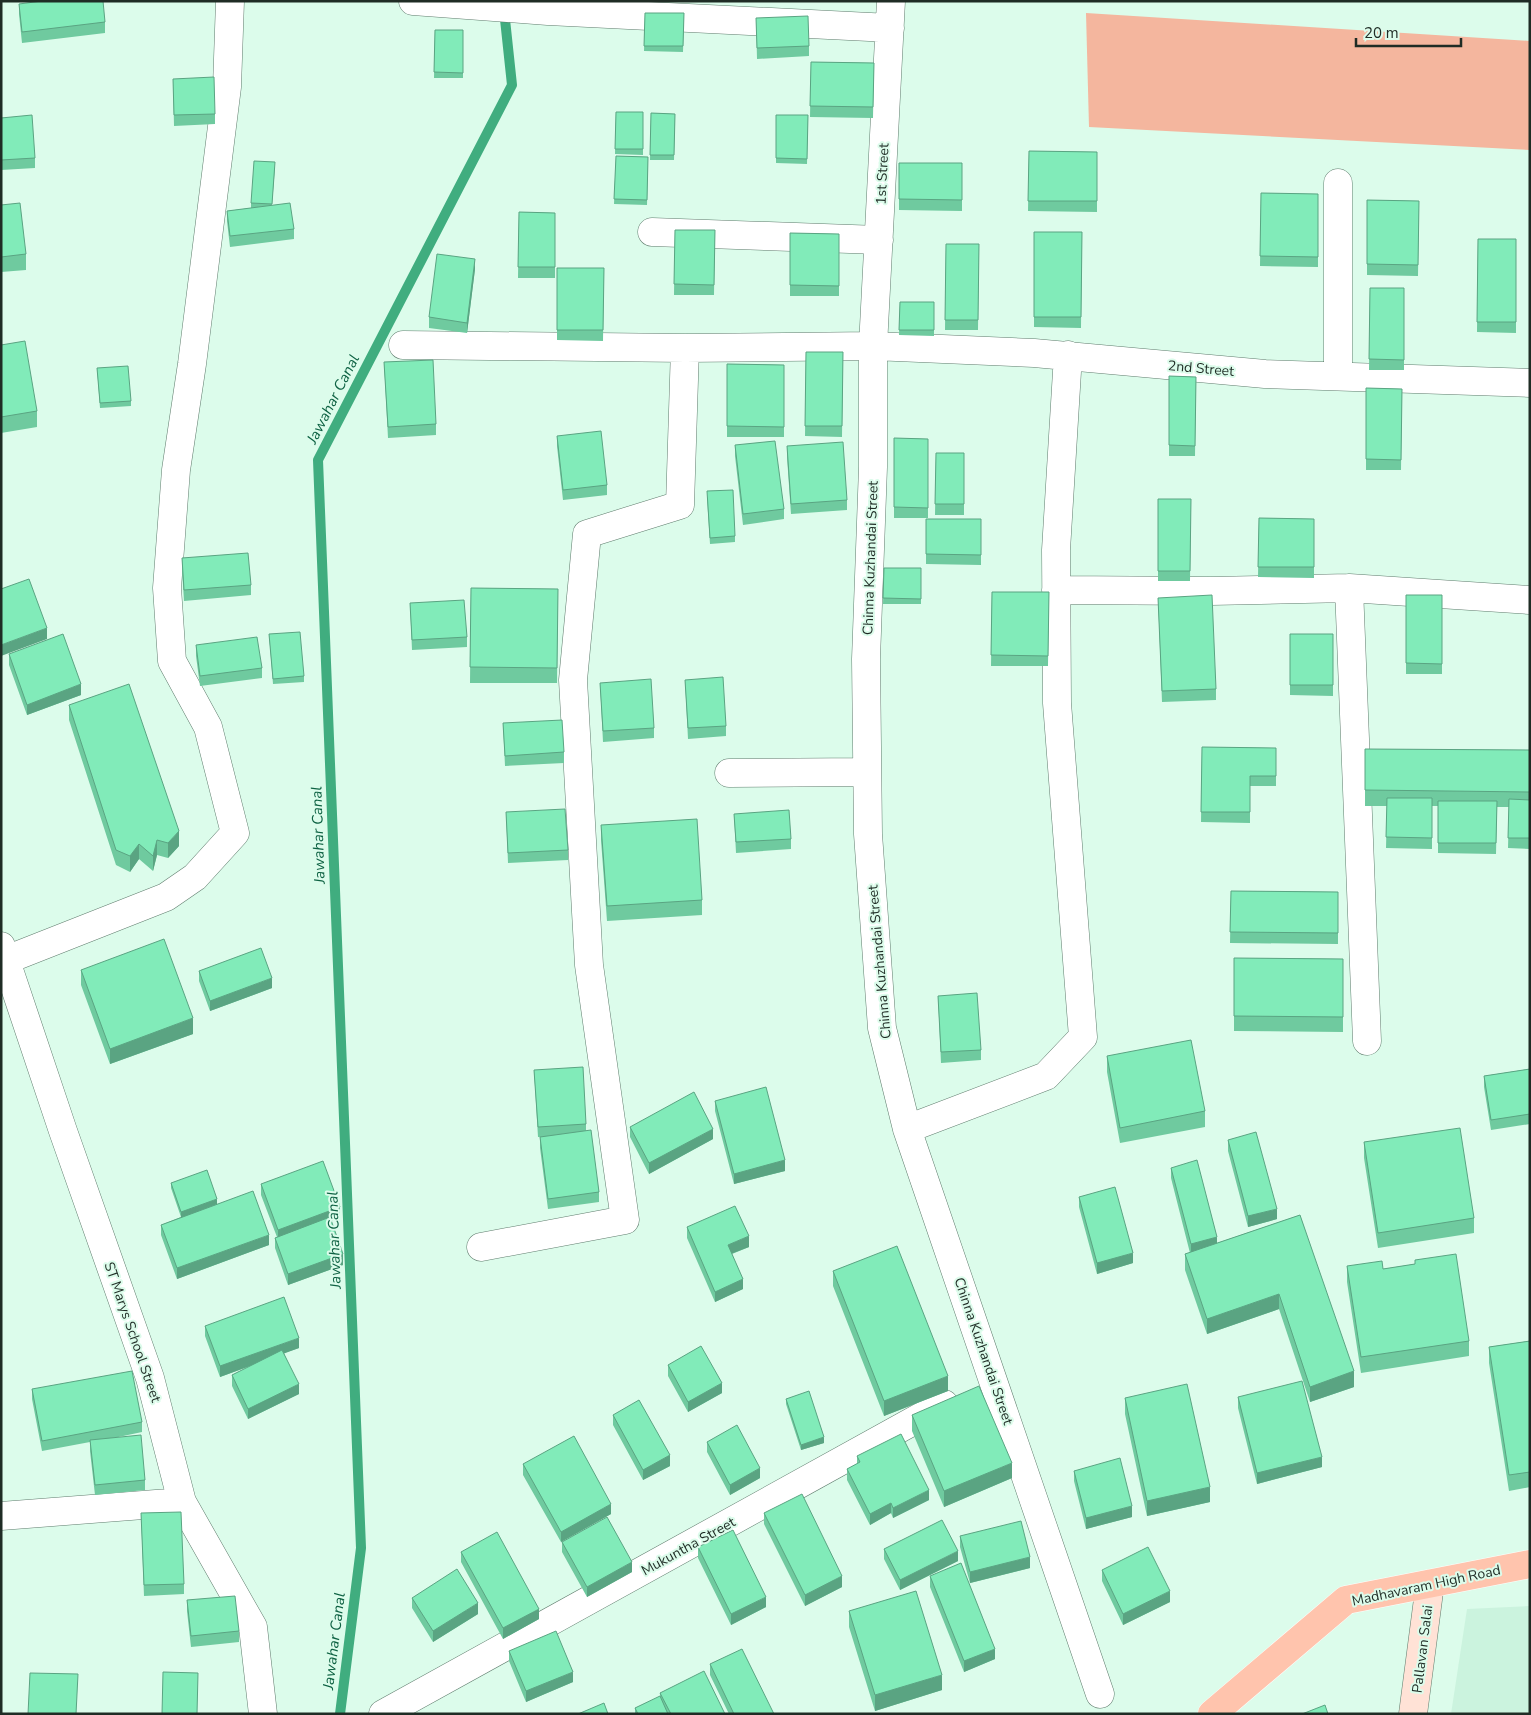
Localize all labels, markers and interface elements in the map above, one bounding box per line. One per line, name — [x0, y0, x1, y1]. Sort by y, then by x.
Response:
scale bar — [1356, 15, 1461, 47]
text: 20 m — [1364, 23, 1399, 43]
street label: 1st Street — [871, 143, 894, 205]
water label: Jawahar Canal — [301, 351, 364, 448]
street label: 2nd Street — [1167, 356, 1235, 381]
street label: Chinna Kuzhandai Street — [858, 480, 883, 636]
water label: Jawahar Canal — [306, 786, 330, 885]
street label: Chinna Kuzhandai Street — [863, 884, 896, 1040]
water label: Jawahar Canal — [322, 1191, 346, 1290]
street label: ST Marys School Street — [100, 1259, 166, 1405]
street label: Chinna Kuzhandai Street — [949, 1275, 1018, 1427]
street label: Mukuntha Street — [638, 1513, 739, 1580]
street label: Madhavaram High Road — [1350, 1560, 1502, 1611]
water label: Jawahar Canal — [318, 1591, 350, 1692]
street label: Pallavan Salai — [1408, 1604, 1437, 1694]

